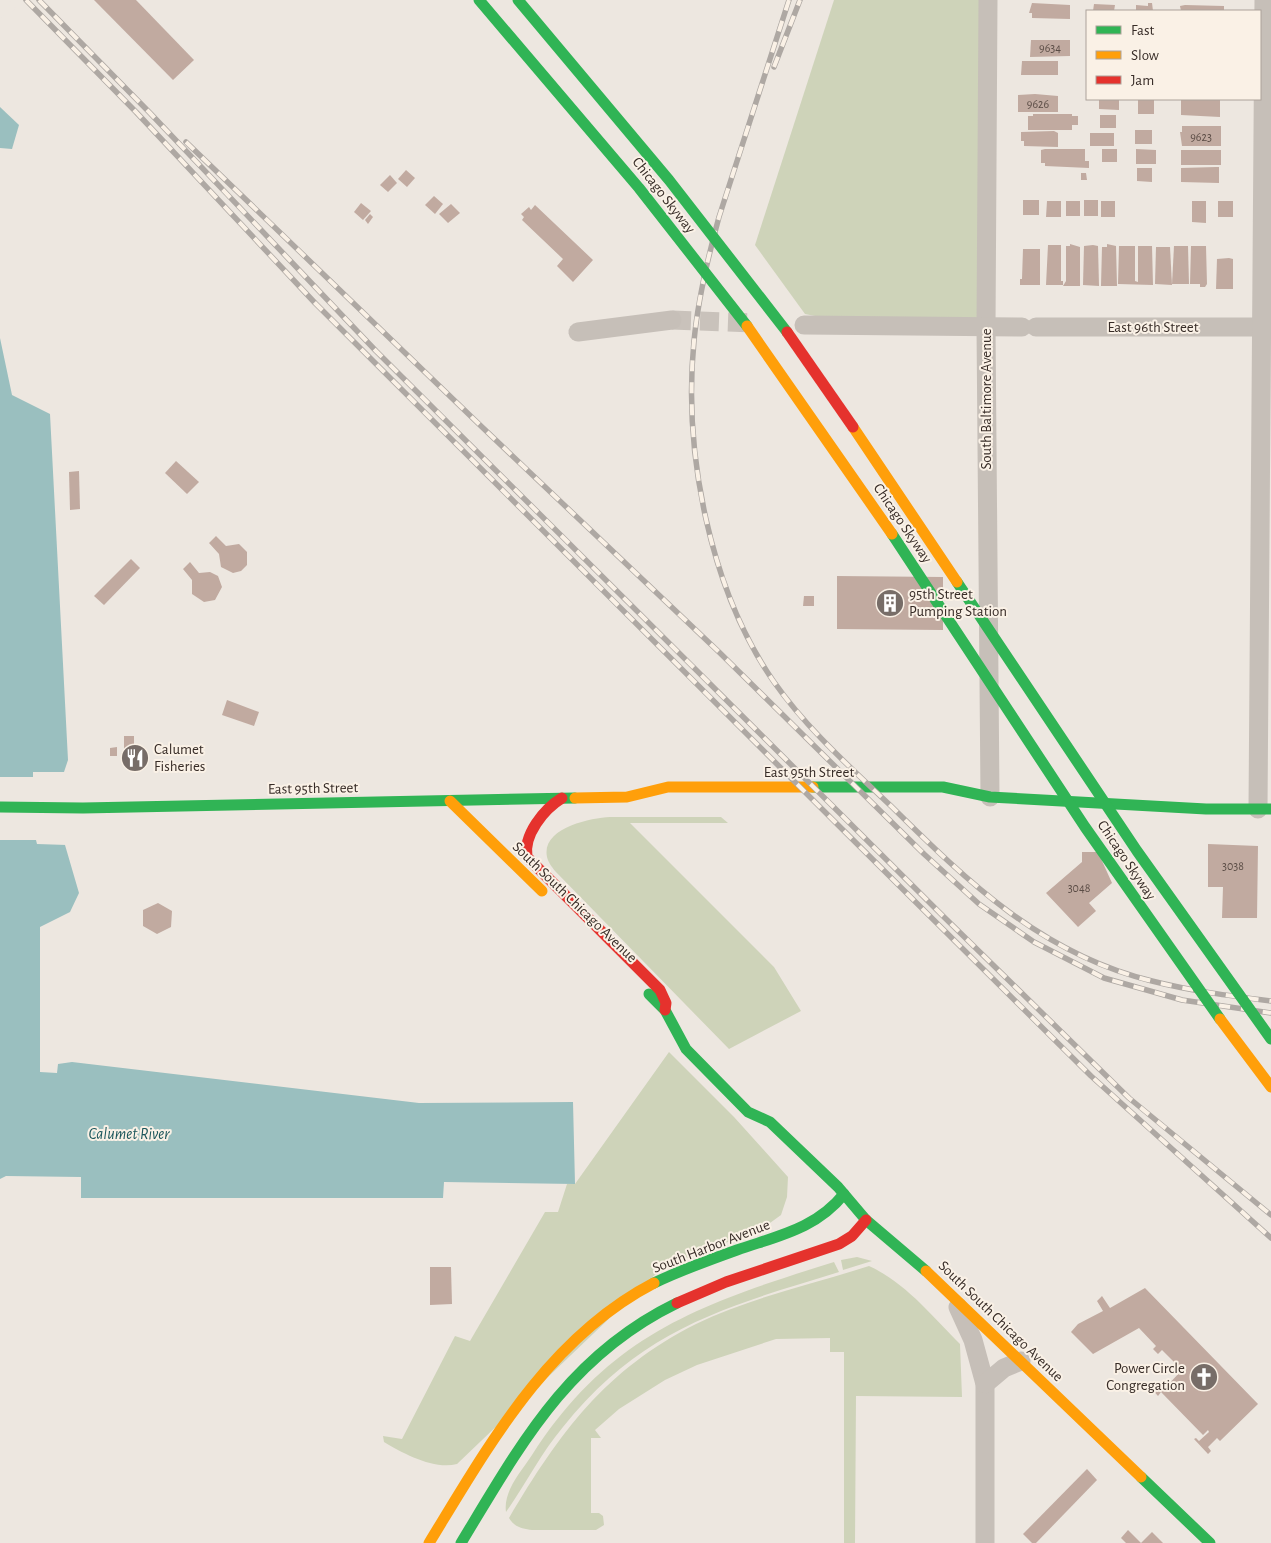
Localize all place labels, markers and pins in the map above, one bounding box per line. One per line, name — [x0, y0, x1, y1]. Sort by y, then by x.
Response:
place label: 95th Street Pumping Station — [909, 587, 1007, 619]
building icon: 95th Street Pumping Station — [875, 588, 905, 618]
place label: Calumet Fisheries — [154, 742, 205, 774]
restaurant icon: Calumet Fisheries — [120, 743, 150, 773]
place label: Power Circle Congregation — [1106, 1361, 1185, 1393]
church icon: Power Circle Congregation — [1189, 1362, 1219, 1392]

